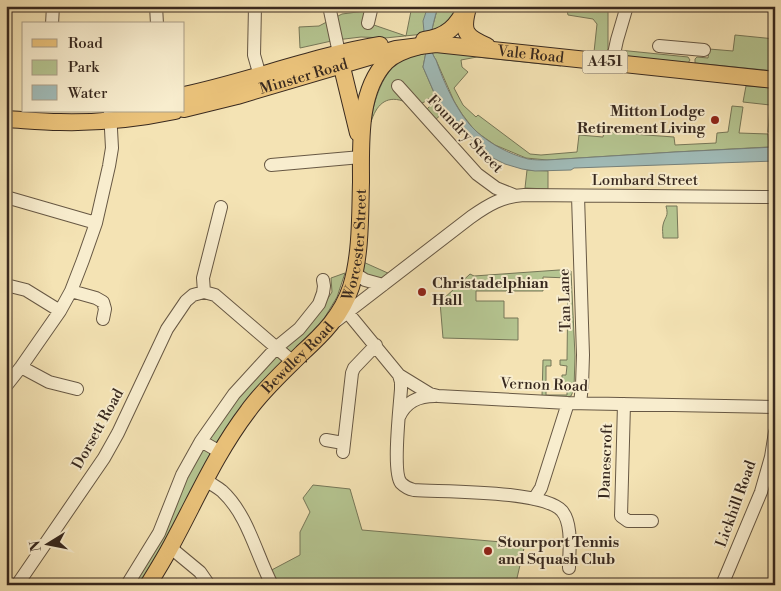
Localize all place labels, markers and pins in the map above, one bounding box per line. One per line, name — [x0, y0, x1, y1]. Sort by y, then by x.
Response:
place label: Mitton Lodge Retirement Living — [577, 102, 706, 138]
marker: Mitton Lodge Retirement Living — [709, 114, 721, 126]
place label: Christadelphian Hall — [432, 274, 549, 310]
marker: Christadelphian Hall — [416, 286, 428, 298]
place label: Stourport Tennis and Squash Club — [498, 533, 619, 569]
marker: Stourport Tennis and Squash Club — [482, 545, 494, 557]

